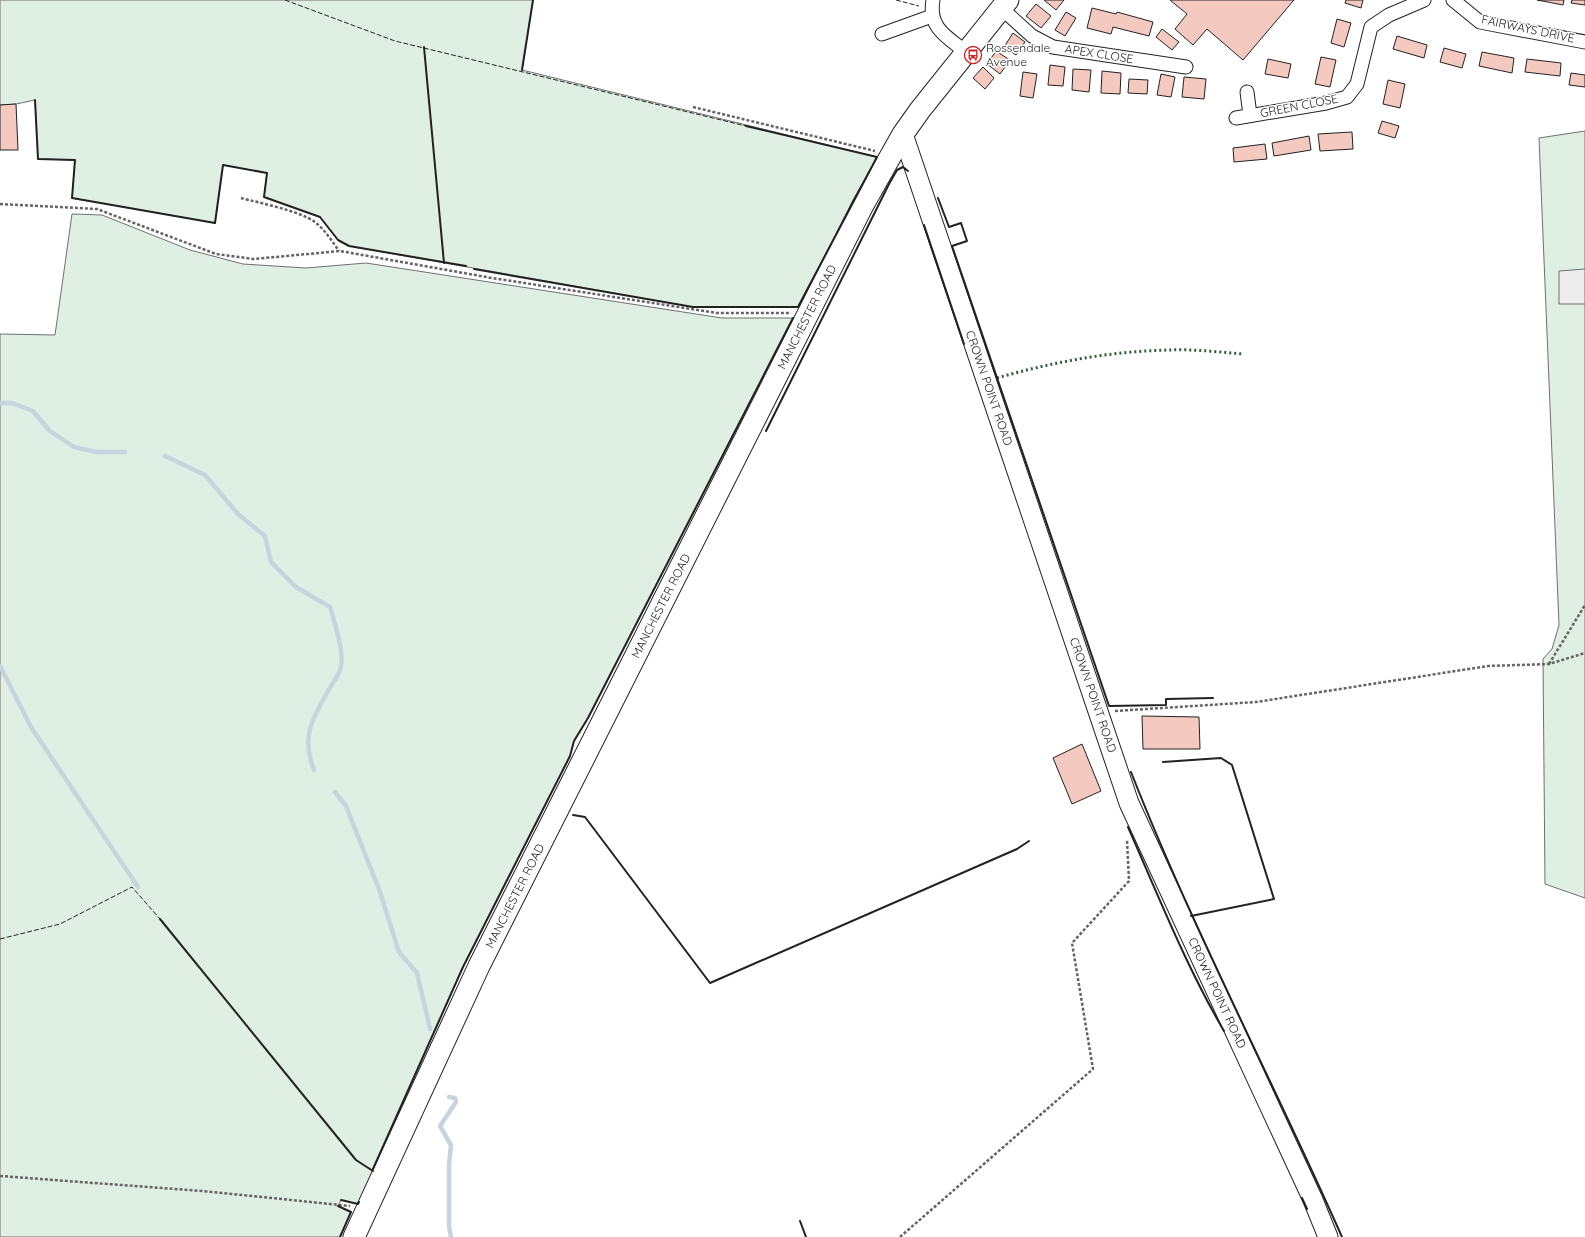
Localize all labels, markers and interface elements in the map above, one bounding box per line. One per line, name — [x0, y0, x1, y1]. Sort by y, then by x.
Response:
street label: FAIRWAYS DRIVE — [1480, 11, 1576, 46]
place label: Rossendale Avenue — [986, 40, 1050, 69]
street label: APEX CLOSE — [1064, 41, 1135, 66]
bus stop icon: Rossendale Avenue — [963, 45, 983, 65]
street label: GREEN CLOSE — [1259, 91, 1339, 120]
street label: MANCHESTER ROAD — [774, 262, 840, 372]
street label: CROWN POINT ROAD — [963, 328, 1016, 448]
street label: MANCHESTER ROAD — [628, 551, 694, 661]
street label: CROWN POINT ROAD — [1067, 635, 1120, 755]
street label: MANCHESTER ROAD — [482, 841, 548, 951]
street label: CROWN POINT ROAD — [1185, 935, 1250, 1051]

